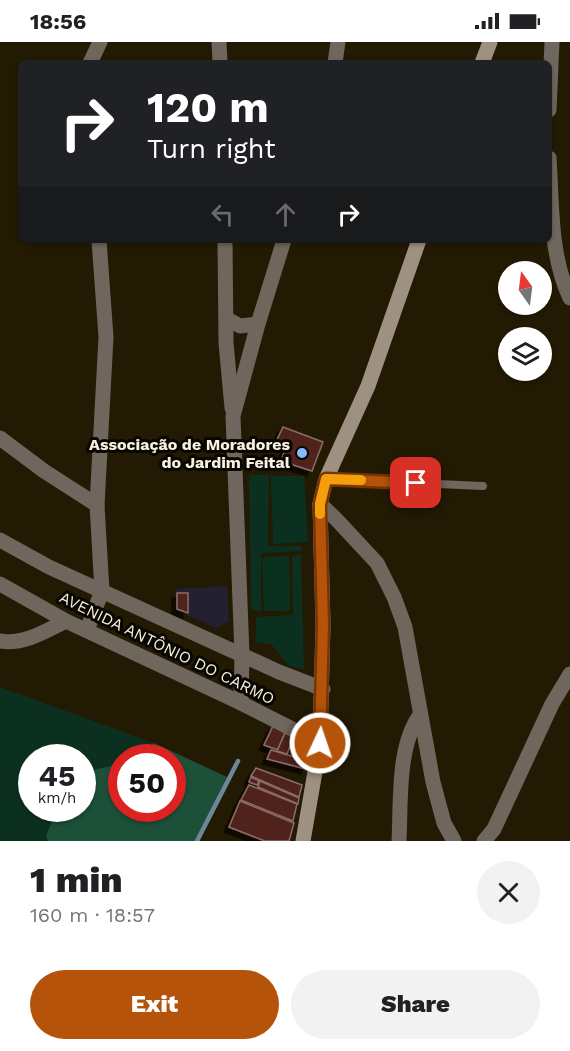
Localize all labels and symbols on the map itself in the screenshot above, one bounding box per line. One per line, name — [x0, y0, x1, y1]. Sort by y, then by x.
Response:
north arrow — [498, 261, 552, 315]
place label: Associação de Moradores do Jardim Feital — [89, 435, 291, 472]
marker: Associação de Moradores do Jardim Feital — [295, 446, 309, 460]
pin — [390, 457, 441, 508]
street label: AVENIDA ANTÔNIO DO CARMO — [56, 588, 278, 708]
position arrow — [288, 711, 352, 775]
speed limit sign: 50 — [108, 744, 186, 822]

